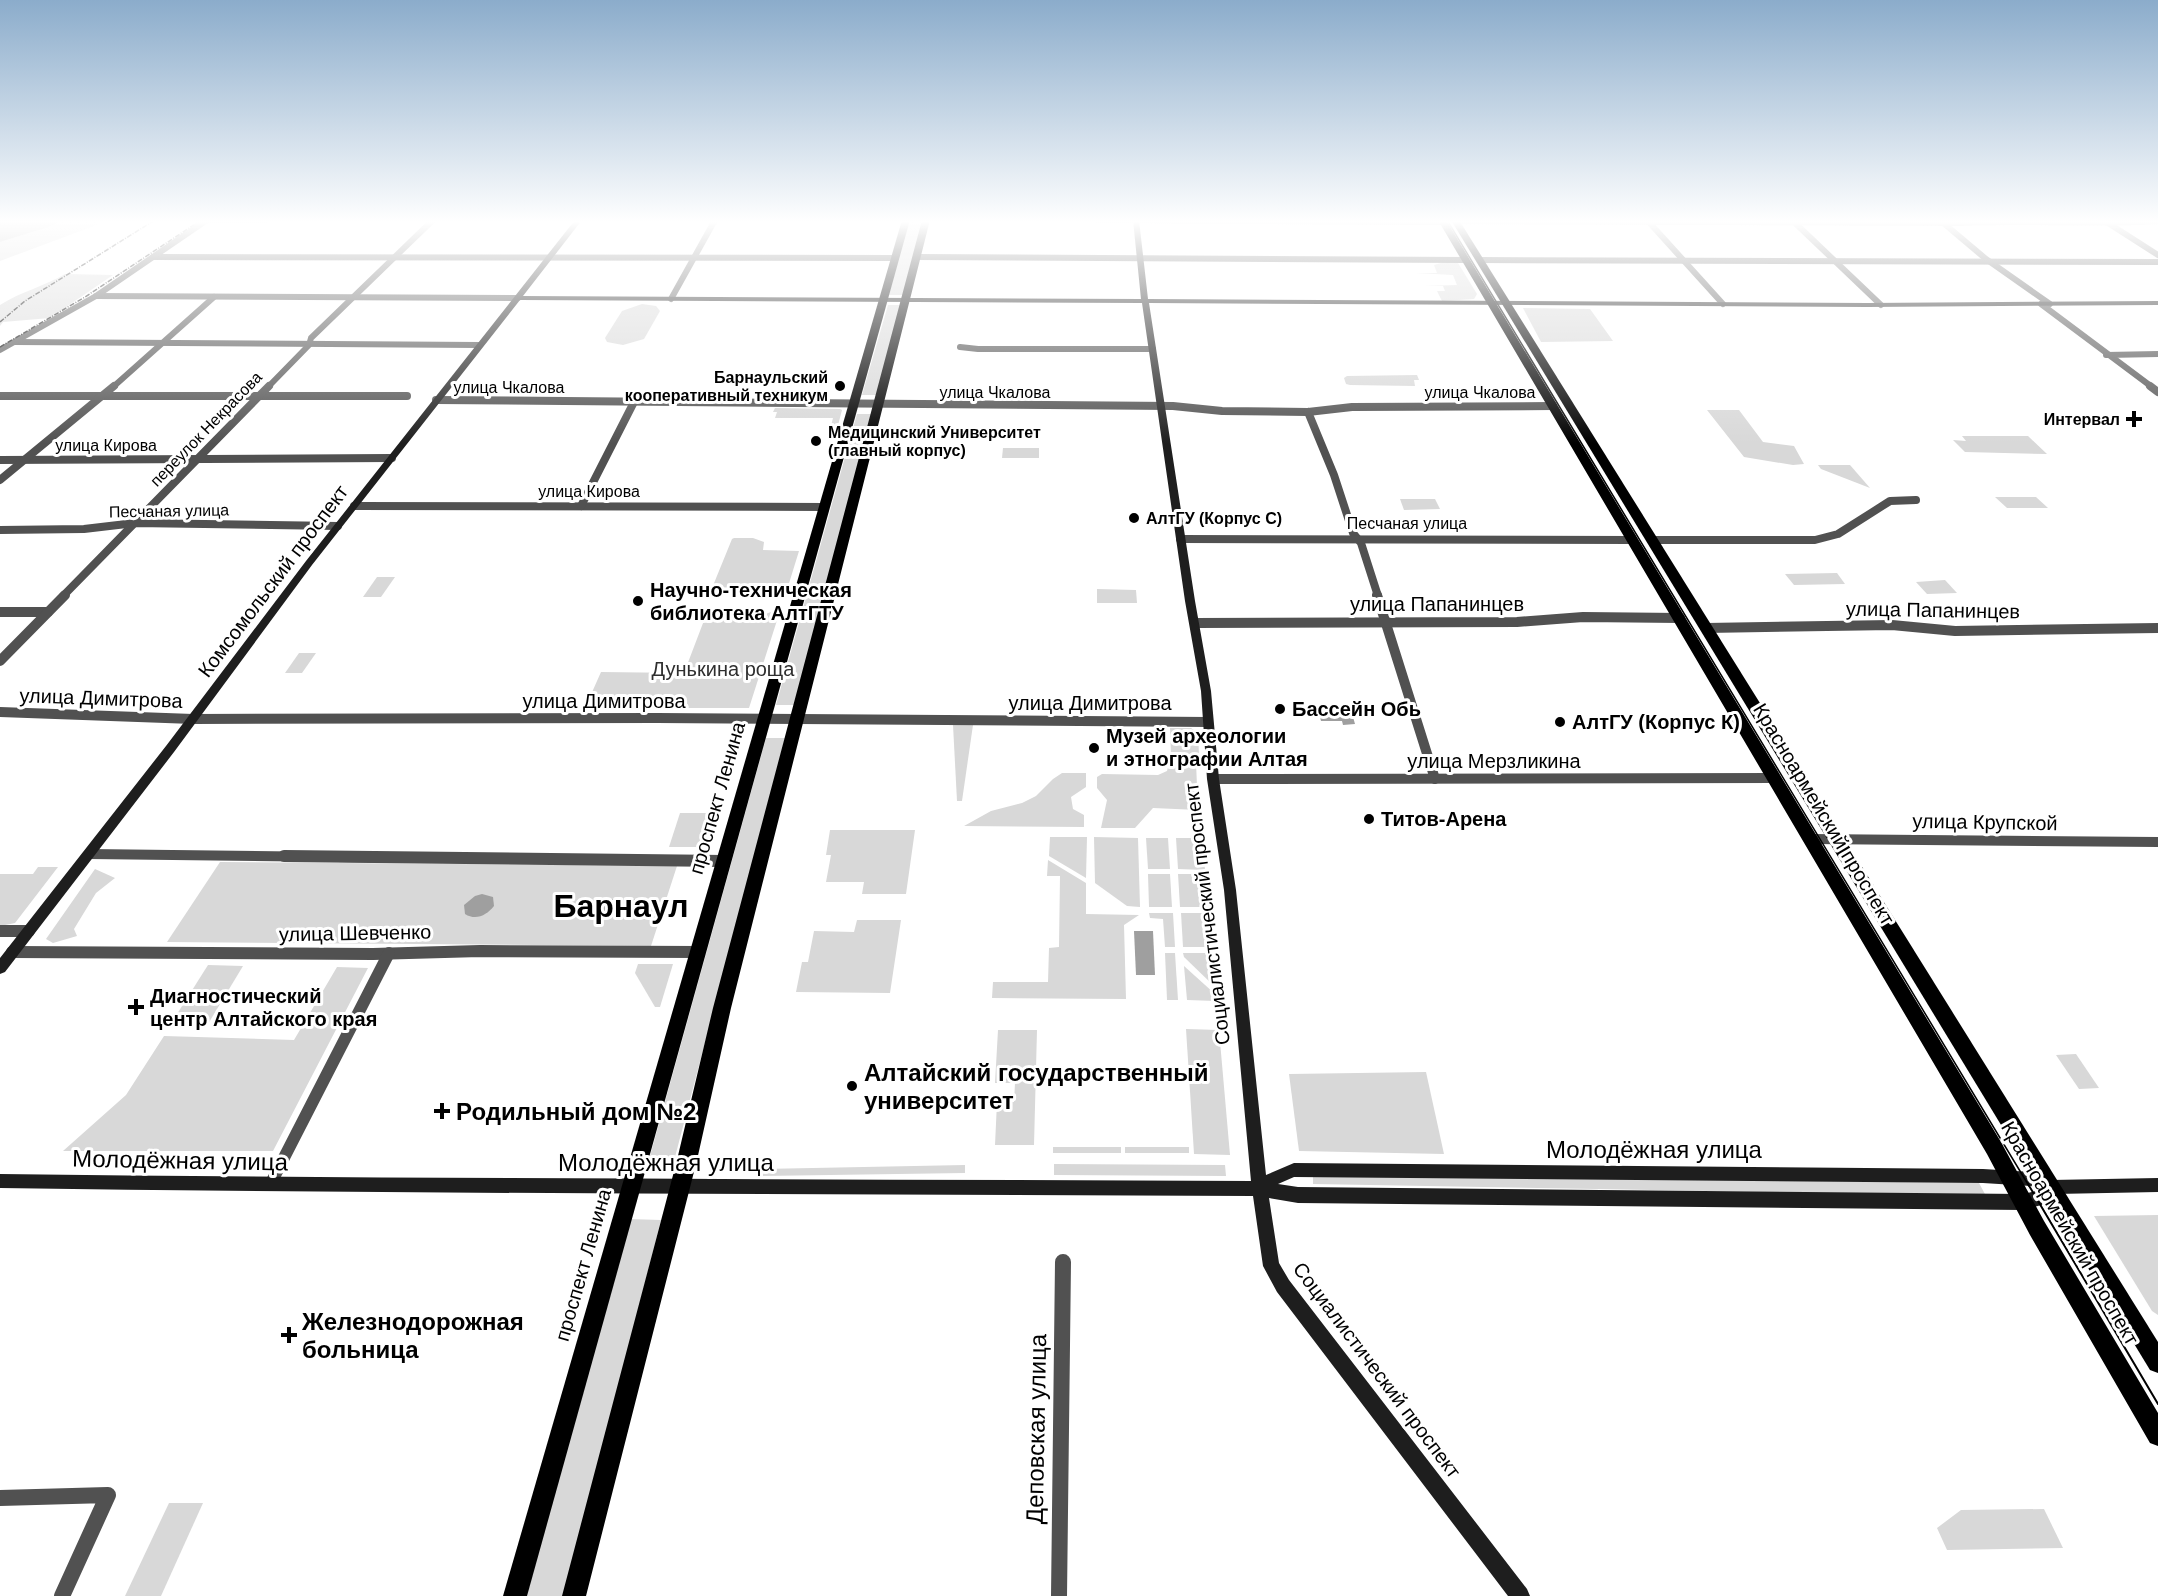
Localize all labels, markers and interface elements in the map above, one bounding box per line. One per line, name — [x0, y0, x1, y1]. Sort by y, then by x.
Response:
street label: переулок Некрасова — [147, 368, 265, 490]
place label: Барнаульский кооперативный техникум — [625, 369, 828, 404]
street label: улица Чкалова — [454, 379, 565, 396]
marker: Барнаульский кооперативный техникум — [833, 379, 847, 393]
street label: улица Чкалова — [940, 384, 1051, 401]
street label: улица Чкалова — [1425, 384, 1536, 401]
marker: Интервал — [2125, 410, 2143, 428]
place label: Интервал — [2044, 411, 2120, 428]
place label: Медицинский Университет (главный корпус) — [828, 424, 1041, 459]
marker: Медицинский Университет (главный корпус) — [809, 434, 823, 448]
street label: улица Кирова — [55, 437, 157, 454]
street label: Комсомольский проспект — [194, 481, 352, 681]
street label: улица Кирова — [538, 483, 640, 500]
street label: Песчаная улица — [109, 501, 229, 521]
place label: АлтГУ (Корпус С) — [1146, 510, 1282, 527]
marker: АлтГУ (Корпус С) — [1127, 511, 1141, 525]
street label: Песчаная улица — [1347, 515, 1467, 532]
place label: Научно-техническая библиотека АлтГТУ — [650, 579, 852, 624]
street label: улица Папанинцев — [1350, 593, 1524, 615]
marker: Научно-техническая библиотека АлтГТУ — [631, 594, 645, 608]
street label: улица Папанинцев — [1846, 597, 2020, 623]
park label: Дунькина роща — [652, 658, 795, 680]
street label: улица Димитрова — [19, 684, 184, 712]
street label: улица Димитрова — [522, 690, 686, 712]
street label: улица Димитрова — [1008, 692, 1172, 714]
place label: Бассейн Обь — [1292, 698, 1421, 720]
street label: Красноармейский проспект — [1749, 699, 1899, 929]
marker: Бассейн Обь — [1273, 702, 1287, 716]
place label: АлтГУ (Корпус К) — [1572, 711, 1740, 733]
marker: АлтГУ (Корпус К) — [1553, 715, 1567, 729]
street label: проспект Ленина — [685, 718, 750, 877]
place label: Музей археологии и этнографии Алтая — [1106, 725, 1308, 770]
marker: Музей археологии и этнографии Алтая — [1087, 741, 1101, 755]
street label: улица Мерзликина — [1407, 750, 1582, 772]
street label: Социалистический проспект — [1180, 782, 1234, 1046]
place label: Титов-Арена — [1381, 808, 1507, 830]
street label: улица Крупской — [1912, 810, 2058, 834]
marker: Титов-Арена — [1362, 812, 1376, 826]
district label: Барнаул — [553, 888, 689, 924]
street label: улица Шевченко — [279, 921, 431, 945]
place label: Диагностический центр Алтайского края — [150, 985, 377, 1030]
marker: Диагностический центр Алтайского края — [127, 998, 145, 1016]
place label: Алтайский государственный университет — [864, 1059, 1208, 1114]
marker: Алтайский государственный университет — [845, 1079, 859, 1093]
place label: Родильный дом №2 — [456, 1098, 696, 1125]
marker: Родильный дом №2 — [433, 1102, 451, 1120]
street label: Красноармейский проспект — [1997, 1117, 2143, 1349]
street label: Молодёжная улица — [1546, 1136, 1763, 1163]
street label: Молодёжная улица — [72, 1145, 289, 1175]
street label: Молодёжная улица — [558, 1149, 775, 1176]
street label: проспект Ленина — [551, 1185, 616, 1344]
street label: Социалистический проспект — [1289, 1258, 1465, 1482]
place label: Железнодорожная больница — [301, 1308, 524, 1363]
marker: Железнодорожная больница — [280, 1326, 298, 1344]
street label: Деповская улица — [1021, 1333, 1051, 1524]

